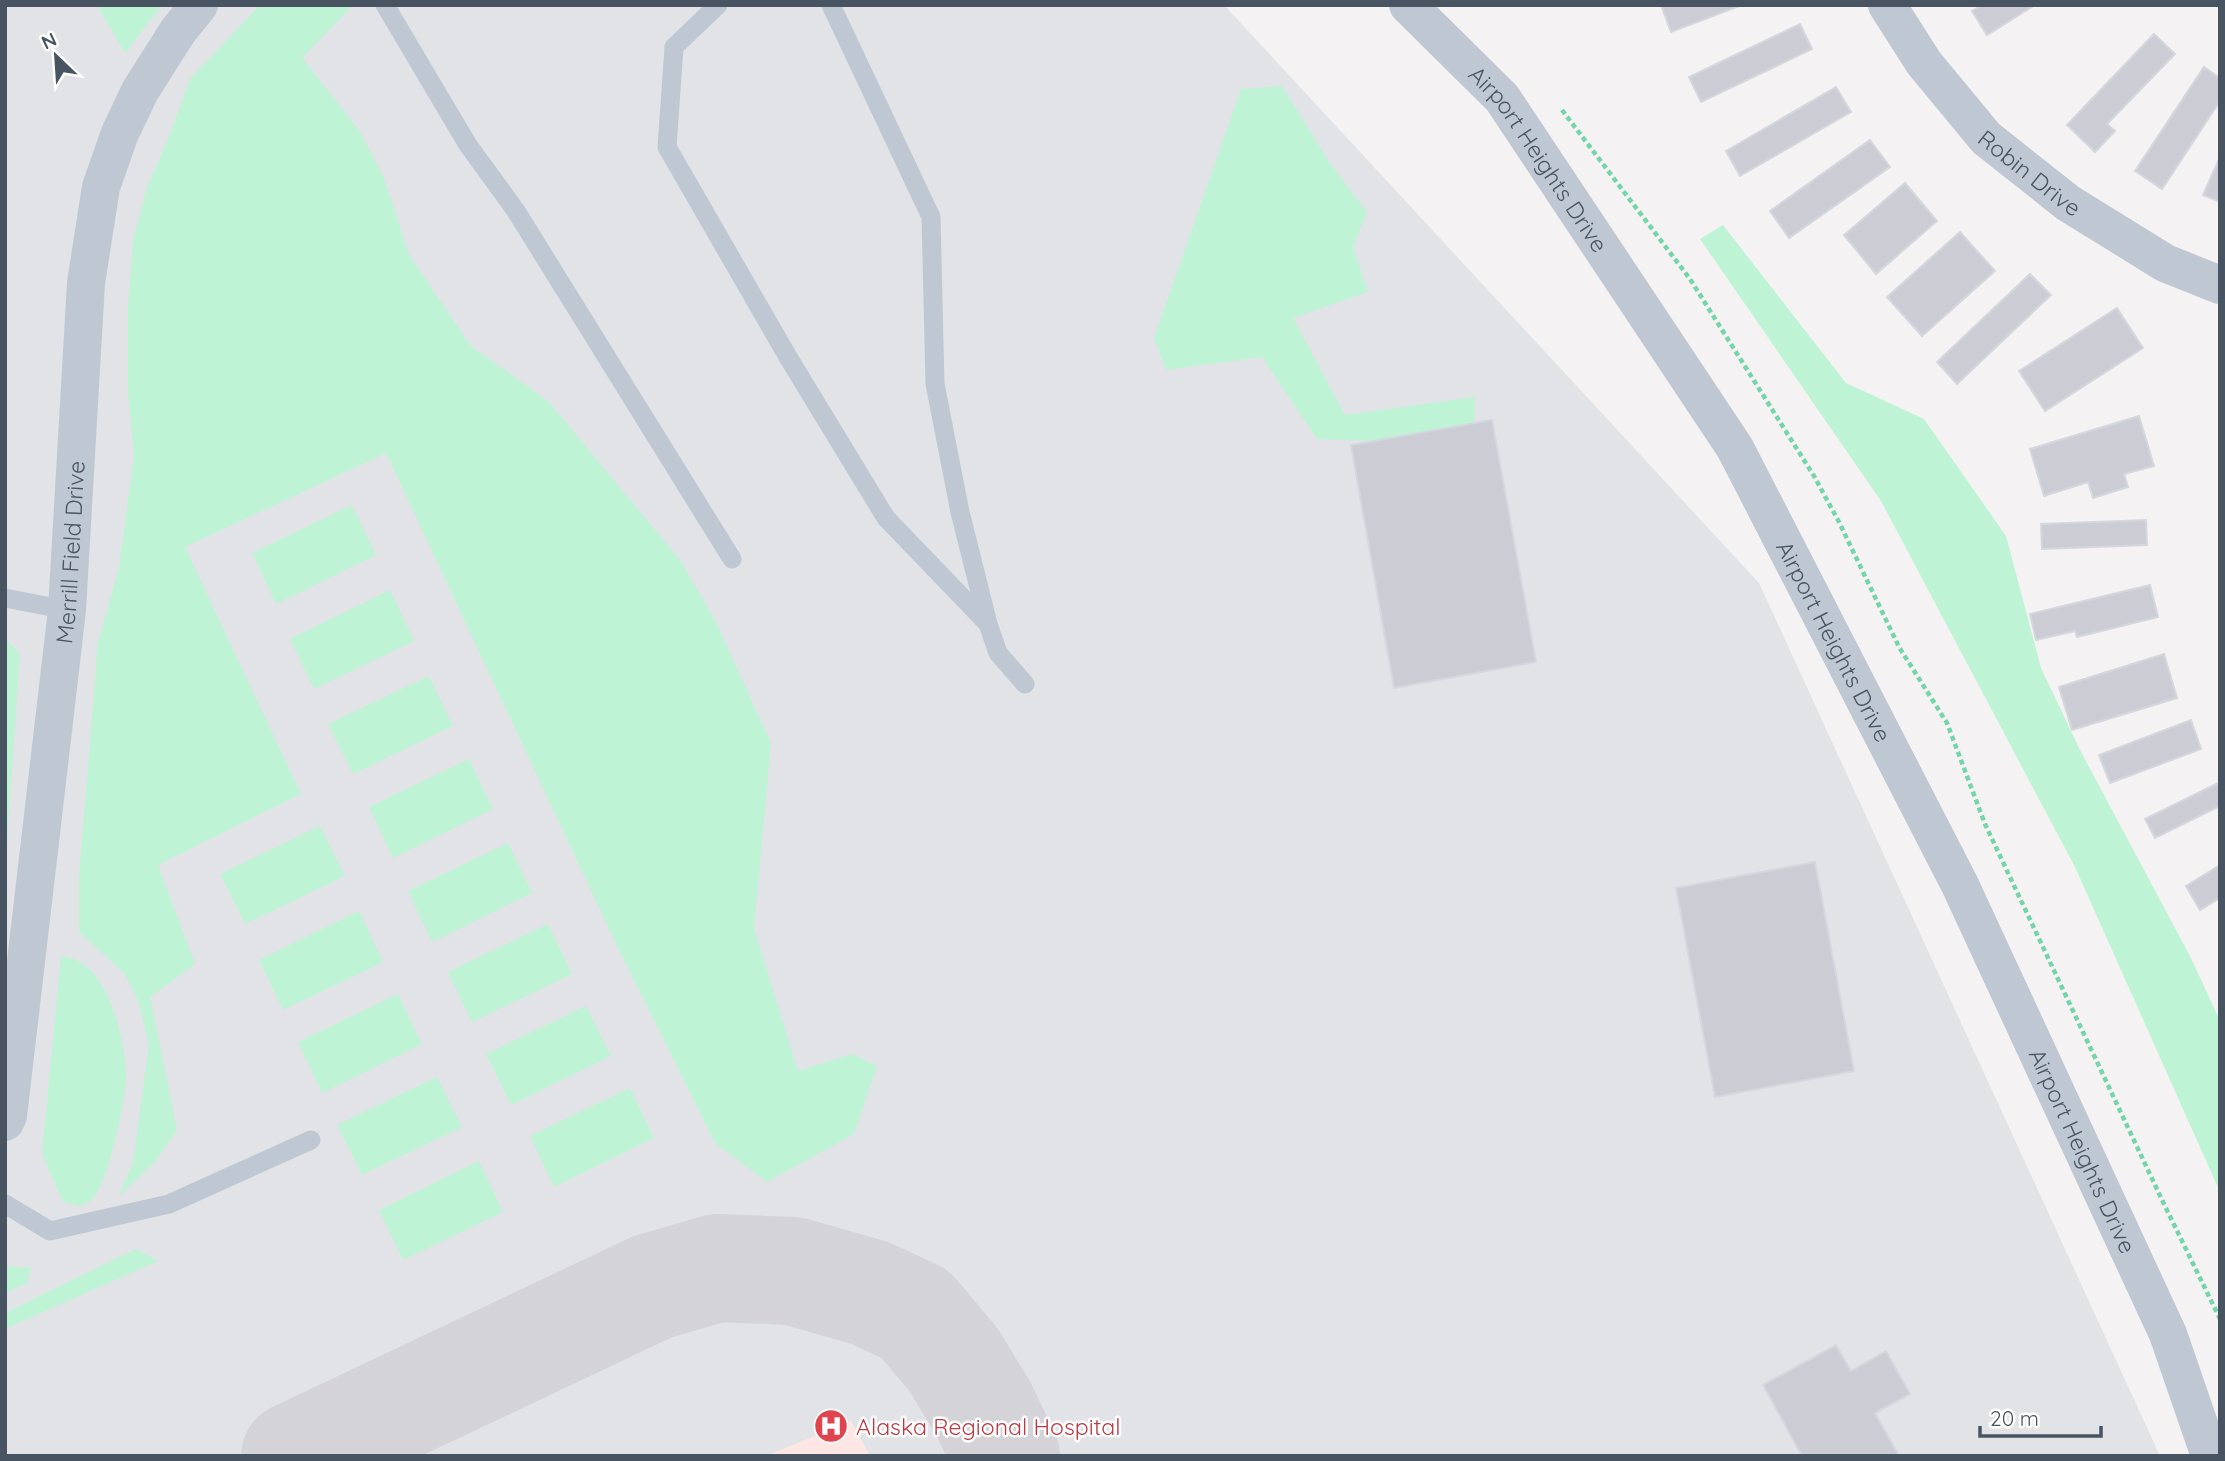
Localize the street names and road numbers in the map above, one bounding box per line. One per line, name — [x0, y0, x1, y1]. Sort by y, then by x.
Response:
street label: Airport Heights Drive — [1463, 59, 1615, 257]
street label: Robin Drive — [1973, 123, 2087, 222]
street label: Merrill Field Drive — [49, 460, 90, 645]
street label: Airport Heights Drive — [1771, 536, 1898, 747]
street label: Airport Heights Drive — [2023, 1044, 2143, 1258]

